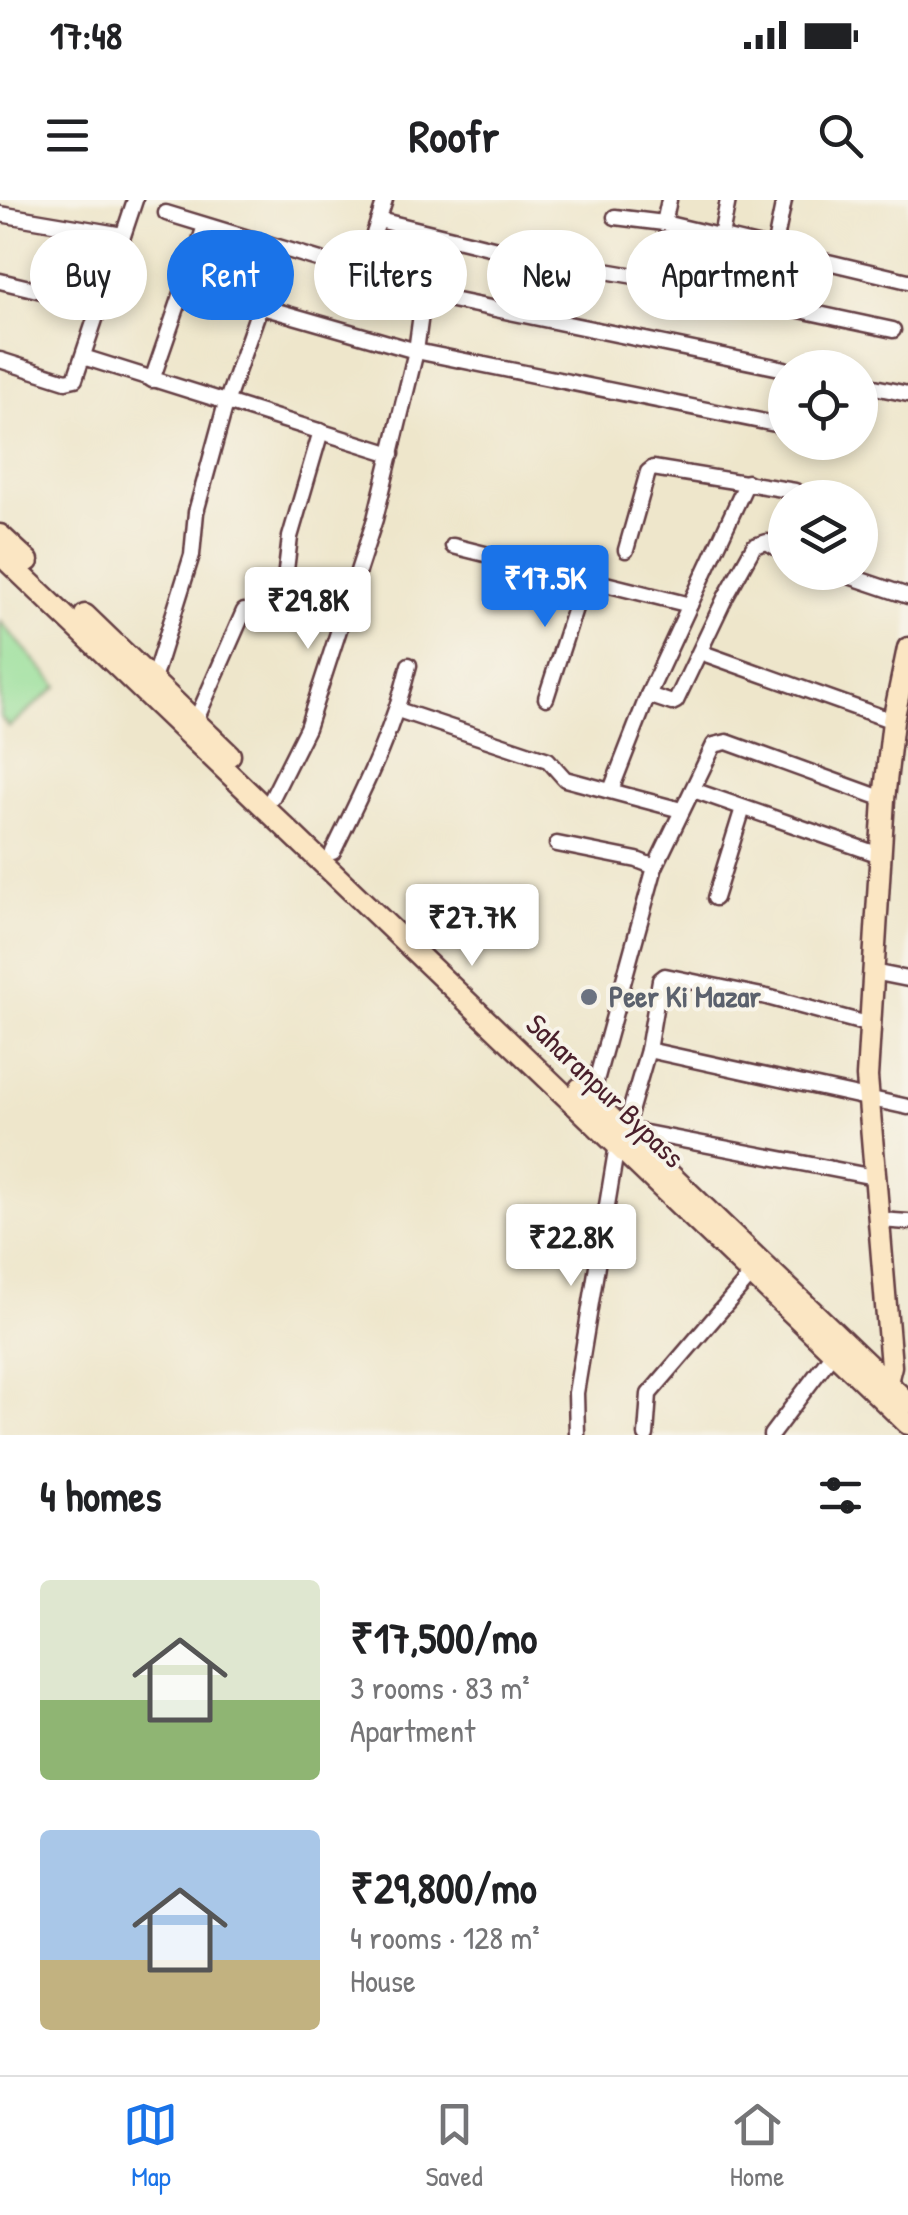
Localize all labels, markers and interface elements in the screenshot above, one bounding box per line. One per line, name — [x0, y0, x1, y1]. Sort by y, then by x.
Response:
text: 17:48 — [50, 9, 122, 61]
text: Roofr — [409, 105, 499, 166]
icon: menu — [40, 108, 95, 163]
icon: search — [813, 108, 868, 163]
chip: Buy — [30, 230, 147, 320]
chip: Rent — [167, 230, 294, 320]
chip: Filters — [314, 230, 467, 320]
chip: New — [487, 230, 606, 320]
chip: Apartment — [626, 230, 833, 320]
map controls — [768, 350, 878, 590]
button: locate — [768, 350, 878, 460]
button: layers — [768, 480, 878, 590]
pin: ₹17.5K — [464, 545, 626, 630]
text: ₹17.5K — [504, 556, 586, 599]
pin: ₹29.8K — [227, 567, 389, 652]
text: ₹29.8K — [267, 578, 349, 621]
pin: ₹27.7K — [391, 884, 553, 969]
text: ₹27.7K — [428, 895, 516, 938]
place label: Peer Ki Mazar — [609, 976, 761, 1016]
marker: Peer Ki Mazar — [578, 986, 600, 1008]
street label: Saharanpur Bypass — [518, 1004, 694, 1176]
pin: ₹22.8K — [490, 1204, 652, 1289]
text: ₹22.8K — [528, 1215, 614, 1258]
text: 4 homes — [40, 1467, 161, 1524]
icon: filters — [813, 1468, 868, 1523]
text: ₹17,500/mo — [350, 1609, 537, 1666]
icon: home — [120, 1620, 240, 1740]
text: 3 rooms · 83 m² — [350, 1666, 530, 1709]
text: Apartment — [350, 1709, 475, 1752]
text: ₹29,800/mo — [350, 1859, 537, 1916]
icon: home — [120, 1870, 240, 1990]
text: 4 rooms · 128 m² — [350, 1916, 540, 1959]
text: House — [350, 1959, 416, 2002]
tab: Map — [123, 2097, 178, 2195]
tab: Saved — [425, 2097, 483, 2195]
tab: Home — [730, 2097, 785, 2195]

